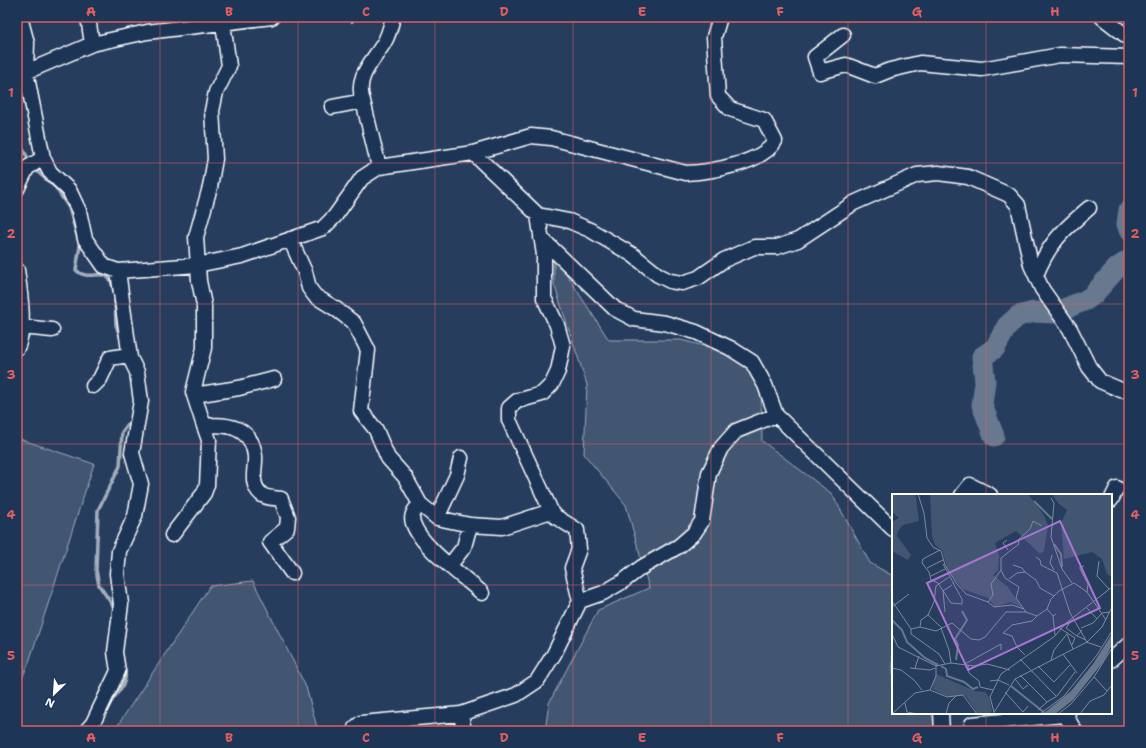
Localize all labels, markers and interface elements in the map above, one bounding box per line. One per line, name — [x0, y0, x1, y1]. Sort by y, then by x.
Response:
text: A — [86, 3, 96, 20]
text: B — [225, 3, 233, 20]
text: C — [362, 3, 370, 20]
text: D — [499, 3, 509, 20]
text: E — [638, 3, 647, 20]
text: F — [776, 3, 784, 20]
text: G — [912, 3, 923, 20]
text: H — [1050, 3, 1060, 20]
text: 1 — [8, 84, 14, 101]
text: 1 — [1132, 84, 1138, 101]
text: 2 — [6, 225, 16, 242]
text: 2 — [1130, 225, 1140, 242]
text: 3 — [6, 366, 16, 383]
text: 3 — [1130, 366, 1140, 383]
inset map — [892, 494, 1112, 714]
text: 4 — [6, 506, 16, 523]
text: 4 — [1130, 506, 1140, 523]
text: 5 — [7, 647, 15, 664]
text: 5 — [1131, 647, 1139, 664]
north arrow — [34, 674, 74, 714]
text: N — [43, 694, 57, 711]
text: A — [86, 729, 96, 746]
text: B — [225, 729, 233, 746]
text: C — [362, 729, 370, 746]
text: D — [499, 729, 509, 746]
text: E — [638, 729, 647, 746]
text: F — [776, 729, 784, 746]
text: G — [912, 729, 923, 746]
text: H — [1050, 729, 1060, 746]

